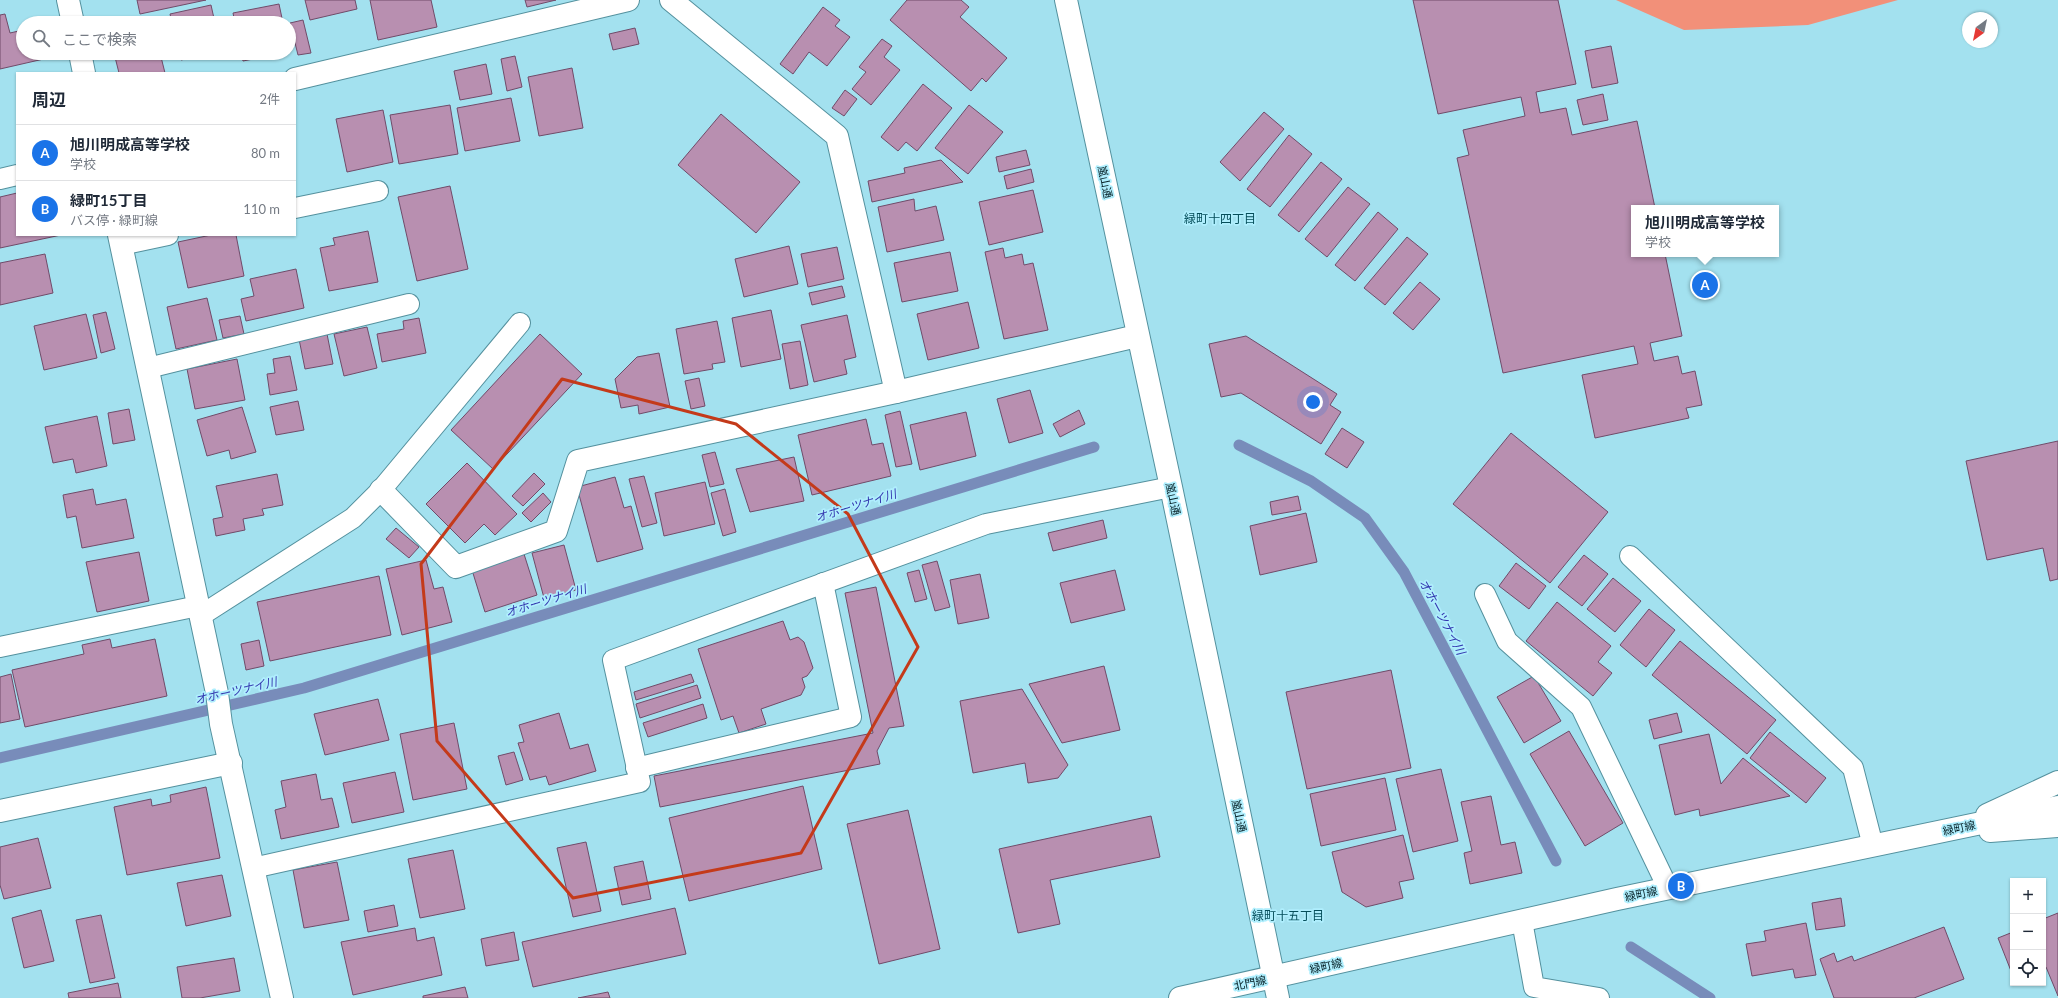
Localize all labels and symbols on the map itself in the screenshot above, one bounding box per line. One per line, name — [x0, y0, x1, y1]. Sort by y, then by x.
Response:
north arrow — [1962, 12, 1998, 48]
street label: 嵐山通 — [1096, 164, 1115, 199]
district label: 緑町十四丁目 — [1184, 211, 1256, 226]
pin: A — [1692, 270, 1718, 300]
your location — [1303, 392, 1323, 412]
street label: 嵐山通 — [1164, 481, 1183, 516]
water label: オホーツナイ川 — [814, 486, 900, 525]
water label: オホーツナイ川 — [1416, 576, 1470, 659]
water label: オホーツナイ川 — [504, 581, 590, 620]
water label: オホーツナイ川 — [193, 673, 280, 707]
street label: 嵐山通 — [1230, 798, 1249, 833]
street label: 緑町線 — [1941, 818, 1976, 837]
pin: B — [1668, 871, 1694, 901]
street label: 緑町線 — [1623, 884, 1658, 903]
district label: 緑町十五丁目 — [1252, 908, 1324, 923]
street label: 緑町線 — [1308, 955, 1343, 976]
street label: 北門線 — [1232, 973, 1267, 992]

